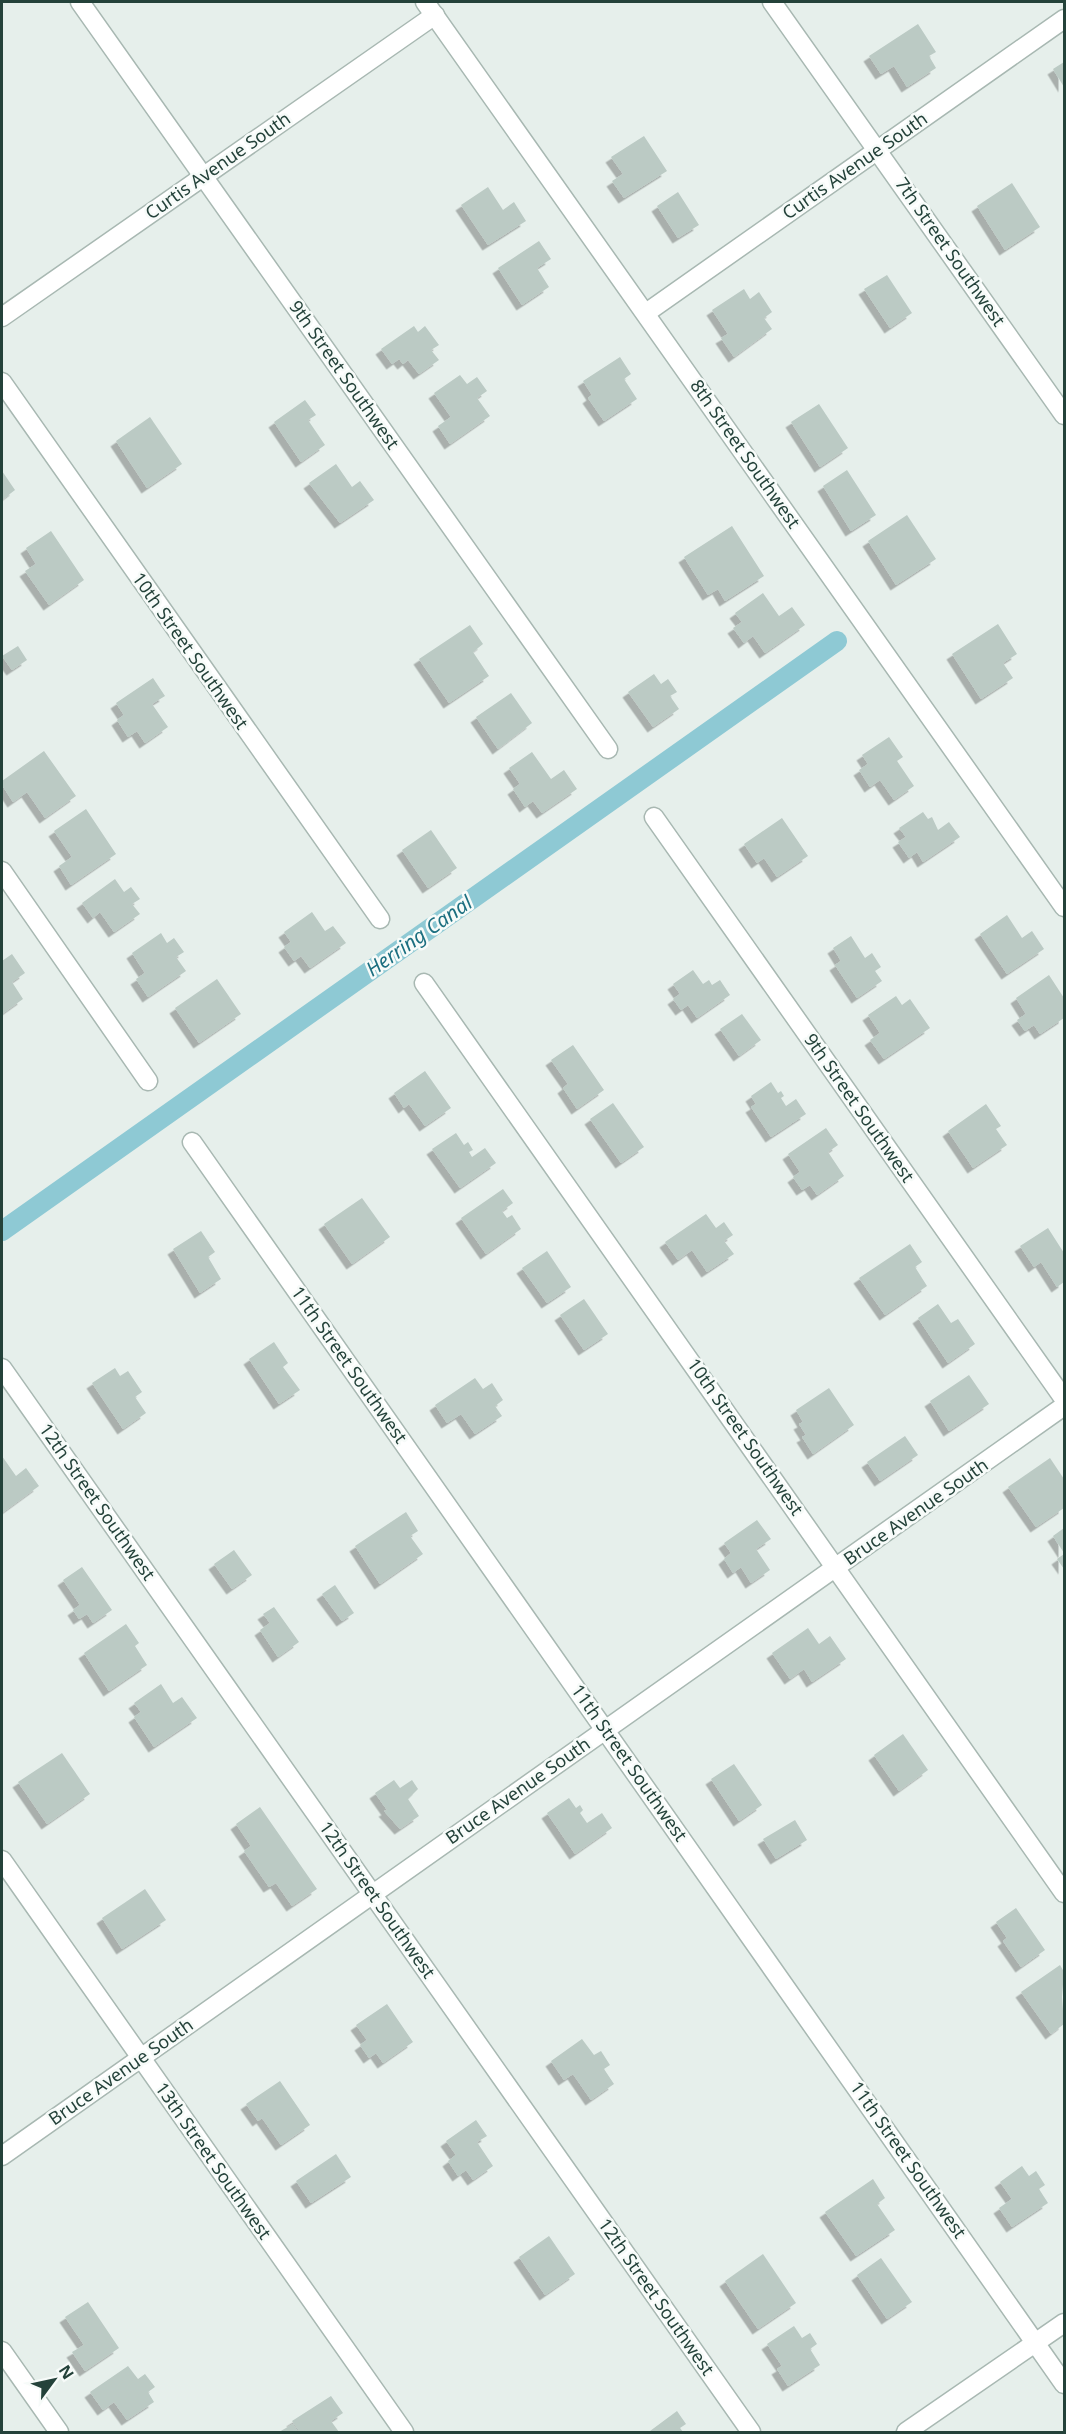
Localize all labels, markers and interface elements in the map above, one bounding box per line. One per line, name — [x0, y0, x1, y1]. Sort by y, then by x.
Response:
street label: Curtis Avenue South — [140, 106, 295, 224]
street label: Curtis Avenue South — [777, 106, 932, 224]
street label: 7th Street Southwest — [890, 172, 1012, 331]
street label: 9th Street Southwest — [284, 295, 406, 454]
street label: 8th Street Southwest — [685, 374, 807, 533]
street label: 10th Street Southwest — [127, 567, 254, 734]
water label: Herring Canal — [360, 888, 478, 982]
street label: 9th Street Southwest — [799, 1028, 921, 1187]
street label: 11th Street Southwest — [286, 1281, 413, 1448]
street label: 10th Street Southwest — [682, 1353, 809, 1520]
street label: 12th Street Southwest — [34, 1418, 161, 1585]
street label: Bruce Avenue South — [838, 1452, 992, 1570]
street label: 11th Street Southwest — [566, 1679, 693, 1846]
street label: Bruce Avenue South — [440, 1731, 594, 1849]
street label: 12th Street Southwest — [314, 1816, 441, 1983]
street label: Bruce Avenue South — [43, 2012, 197, 2130]
street label: 11th Street Southwest — [845, 2076, 972, 2243]
street label: 13th Street Southwest — [150, 2077, 277, 2244]
street label: 12th Street Southwest — [593, 2213, 720, 2380]
north arrow — [24, 2350, 84, 2410]
text: N — [54, 2360, 79, 2383]

